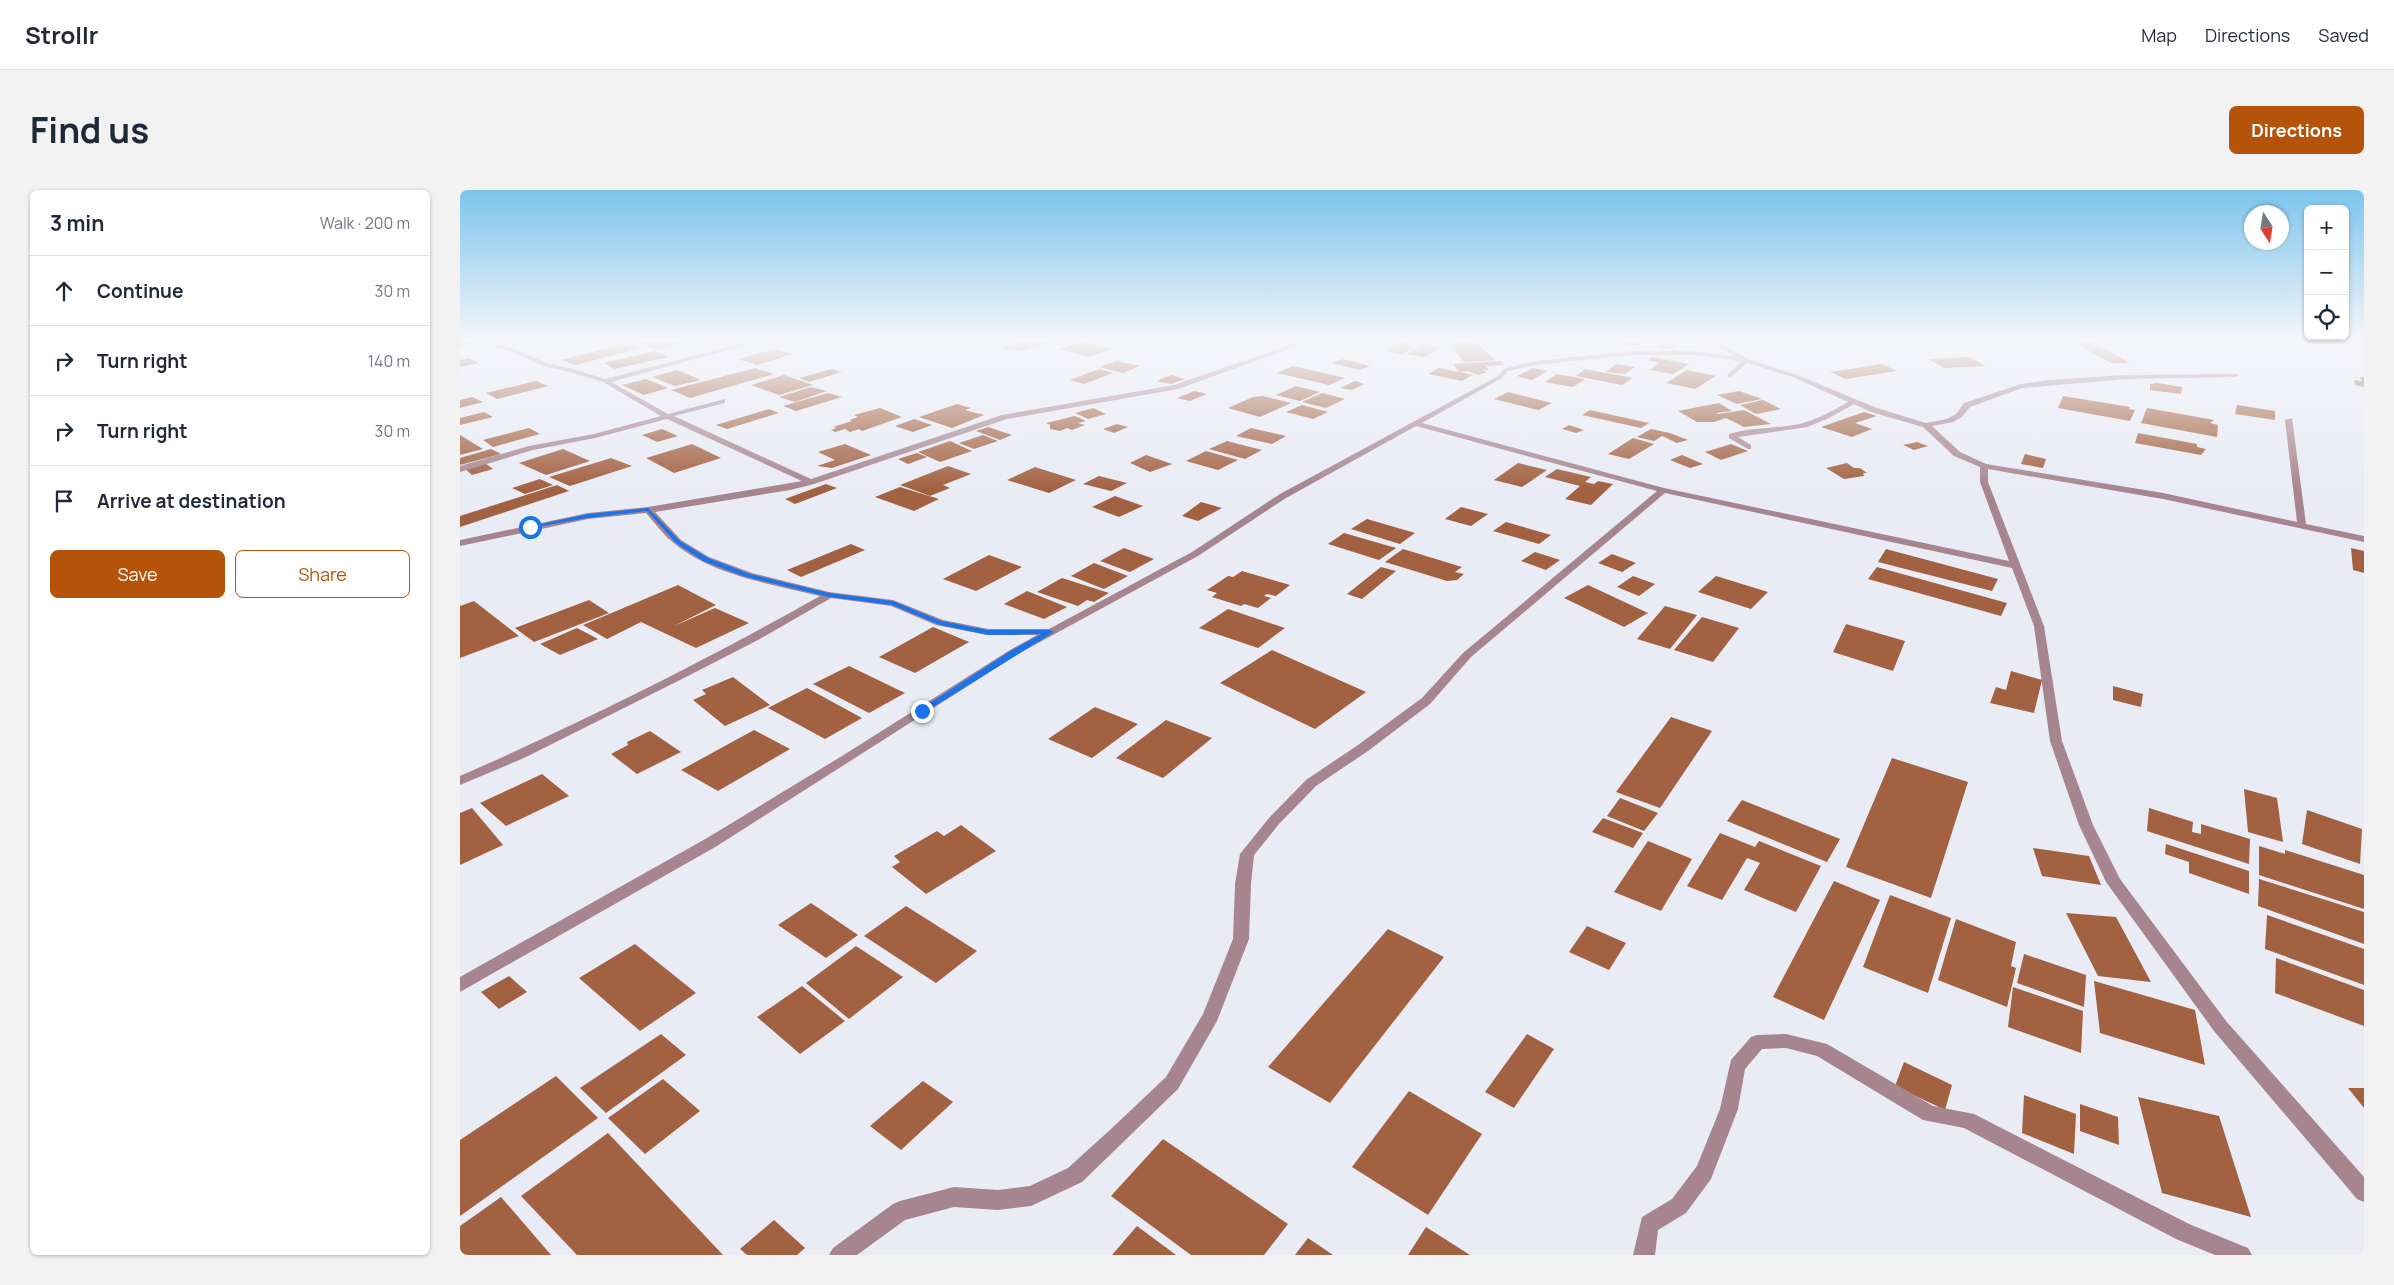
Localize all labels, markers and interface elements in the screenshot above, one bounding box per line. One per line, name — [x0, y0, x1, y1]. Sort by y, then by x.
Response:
text: Strollr — [25, 18, 98, 51]
text: Map — [2141, 23, 2177, 47]
text: Directions — [2205, 23, 2290, 47]
text: Saved — [2318, 23, 2369, 47]
text: Find us — [30, 106, 149, 154]
button: Directions — [2229, 106, 2364, 154]
north arrow — [2244, 205, 2289, 250]
map controls — [2304, 205, 2349, 340]
button: + — [2304, 205, 2349, 250]
text: 3 min — [50, 209, 104, 237]
text: Walk · 200 m — [320, 212, 410, 234]
button: − — [2304, 250, 2349, 295]
icon: ahead — [50, 277, 78, 305]
text: Continue — [97, 278, 183, 304]
text: 30 m — [375, 280, 410, 302]
button: locate — [2304, 295, 2349, 340]
icon: right — [50, 347, 78, 375]
text: Turn right — [97, 348, 187, 374]
text: 140 m — [368, 350, 410, 372]
icon: right — [50, 417, 78, 445]
text: Turn right — [97, 418, 187, 444]
text: 30 m — [375, 420, 410, 442]
icon: arrive — [50, 487, 78, 515]
text: Arrive at destination — [97, 488, 286, 514]
route start — [519, 516, 542, 539]
button: Save — [50, 550, 225, 598]
button: Share — [235, 550, 410, 598]
route end — [911, 700, 934, 723]

